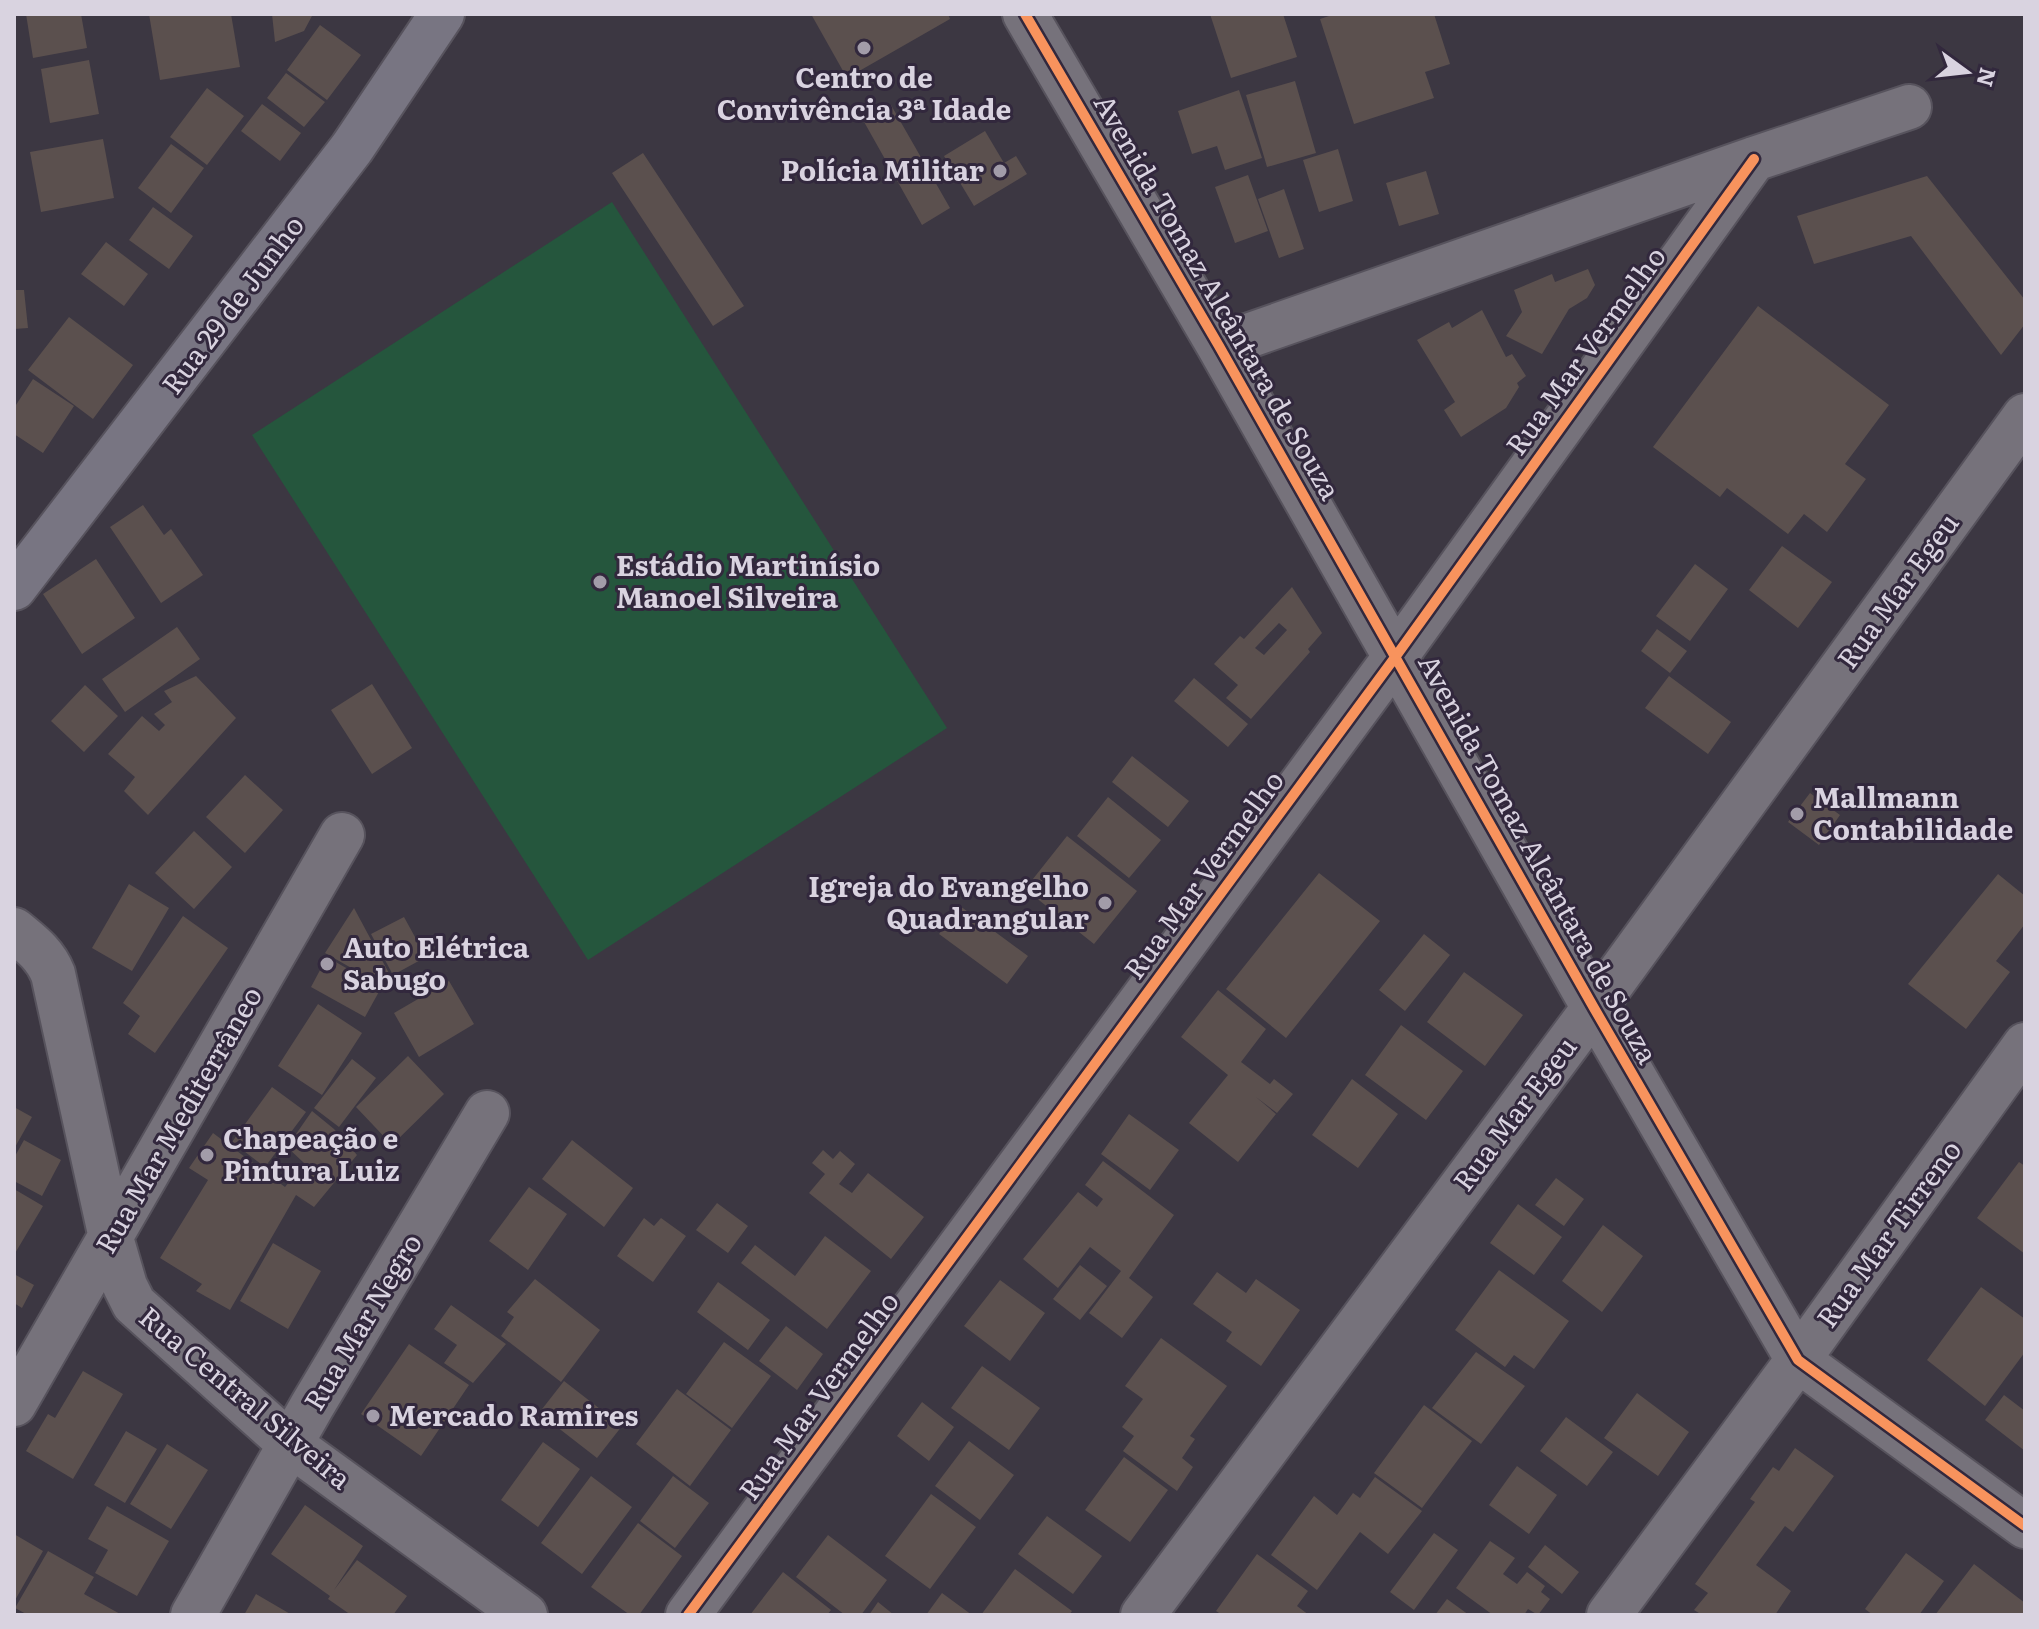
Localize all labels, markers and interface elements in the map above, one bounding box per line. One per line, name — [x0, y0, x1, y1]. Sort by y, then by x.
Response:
north arrow — [1927, 32, 2007, 112]
marker: Centro de Convivência 3ª Idade — [855, 39, 873, 57]
place label: Centro de Convivência 3ª Idade — [717, 55, 1011, 129]
text: N — [1969, 64, 2006, 91]
street label: Avenida Tomaz Alcântara de Souza — [1085, 85, 1353, 507]
place label: Polícia Militar — [781, 148, 984, 190]
marker: Polícia Militar — [991, 162, 1009, 180]
street label: Rua 29 de Junho — [150, 205, 313, 402]
street label: Rua Mar Vermelho — [1494, 237, 1675, 463]
street label: Rua Mar Egeu — [1825, 503, 1967, 676]
place label: Estádio Martinísio Manoel Silveira — [616, 543, 880, 617]
marker: Estádio Martinísio Manoel Silveira — [591, 573, 609, 591]
street label: Avenida Tomaz Alcântara de Souza — [1409, 646, 1670, 1070]
street label: Rua Mar Vermelho — [1112, 761, 1293, 987]
place label: Mallmann Contabilidade — [1813, 775, 2013, 849]
marker: Mallmann Contabilidade — [1788, 805, 1806, 823]
place label: Igreja do Evangelho Quadrangular — [808, 864, 1089, 938]
marker: Igreja do Evangelho Quadrangular — [1096, 894, 1114, 912]
place label: Auto Elétrica Sabugo — [343, 925, 530, 999]
marker: Auto Elétrica Sabugo — [318, 955, 336, 973]
street label: Rua Mar Mediterrâneo — [83, 978, 271, 1260]
street label: Rua Mar Egeu — [1441, 1027, 1585, 1199]
place label: Chapeação e Pintura Luiz — [223, 1116, 400, 1190]
street label: Rua Mar Tirreno — [1805, 1130, 1970, 1336]
marker: Chapeação e Pintura Luiz — [198, 1146, 216, 1164]
street label: Rua Mar Negro — [292, 1224, 431, 1418]
street label: Rua Mar Vermelho — [727, 1282, 908, 1508]
street label: Rua Central Silveira — [131, 1295, 362, 1498]
place label: Mercado Ramires — [389, 1393, 638, 1435]
marker: Mercado Ramires — [364, 1407, 382, 1425]

